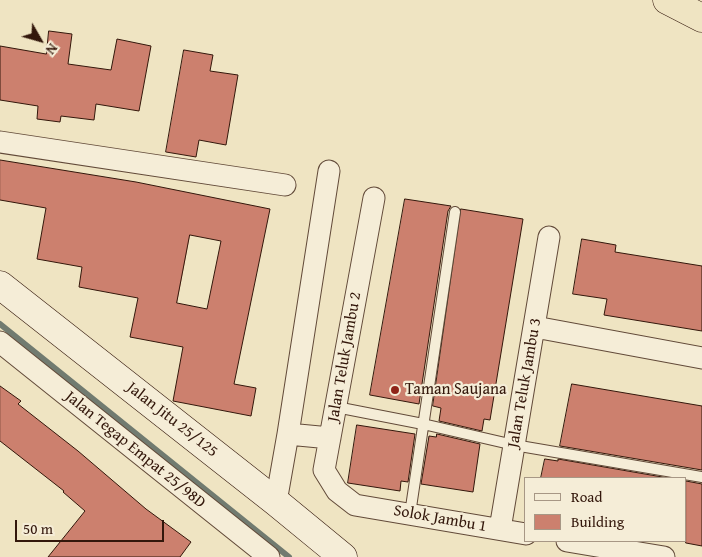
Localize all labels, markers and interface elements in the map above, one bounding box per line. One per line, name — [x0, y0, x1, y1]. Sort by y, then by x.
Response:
north arrow — [15, 15, 65, 65]
text: N — [41, 39, 63, 59]
street label: Jalan Teluk Jambu 2 — [324, 291, 366, 423]
street label: Jalan Teluk Jambu 3 — [504, 317, 546, 449]
street label: Jalan Jitu 25/125 — [123, 378, 221, 462]
place label: Taman Saujana — [405, 380, 506, 400]
marker: Taman Saujana — [389, 384, 401, 396]
street label: Jalan Tegap Empat 25/98D — [61, 387, 209, 513]
legend — [524, 477, 687, 542]
text: Road — [571, 486, 602, 507]
street label: Solok Jambu 1 — [392, 501, 488, 537]
scale bar — [18, 510, 166, 542]
text: Building — [571, 511, 624, 532]
text: 50 m — [23, 518, 53, 539]

